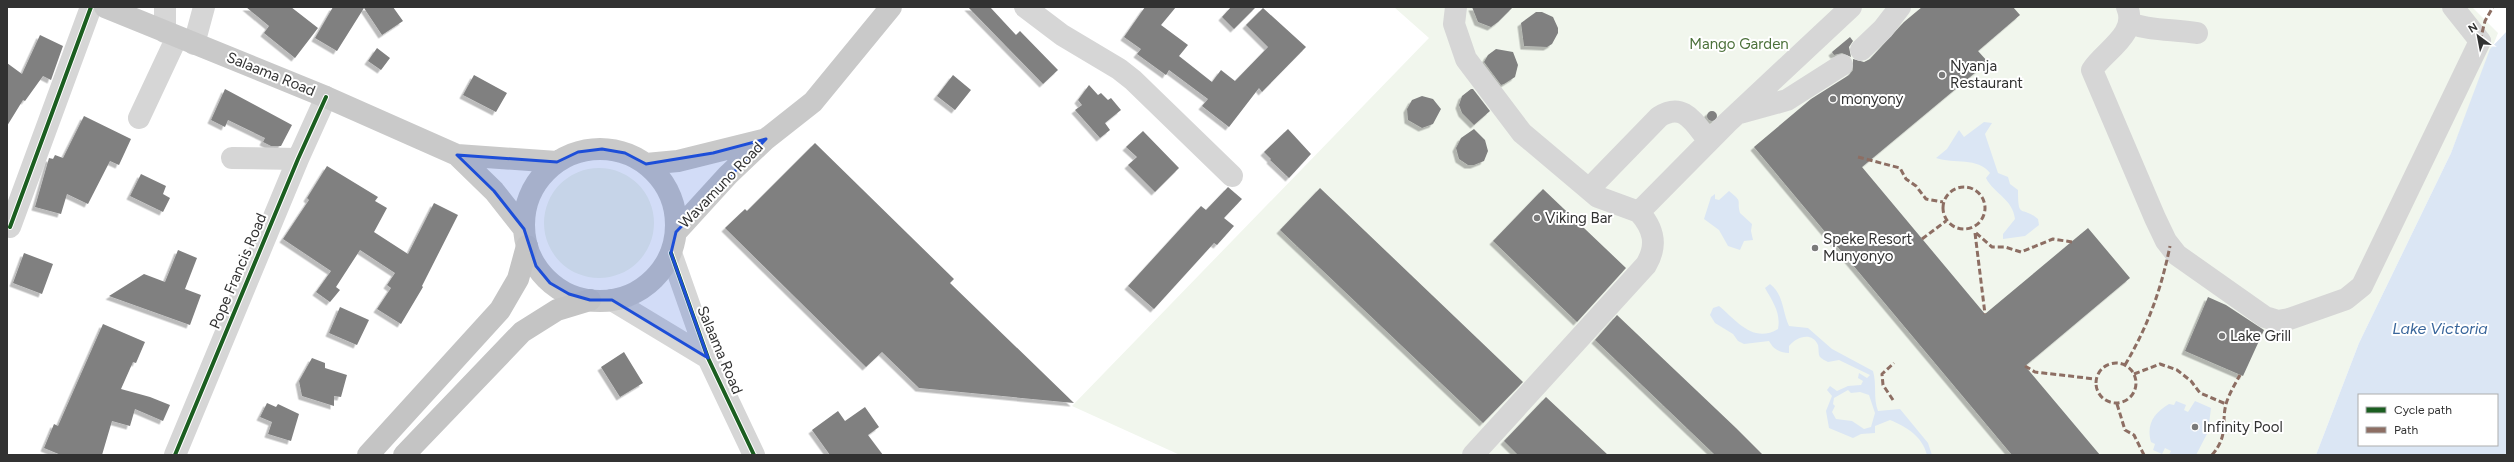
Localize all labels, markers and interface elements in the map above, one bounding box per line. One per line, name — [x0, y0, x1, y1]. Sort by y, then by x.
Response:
north arrow — [2458, 16, 2498, 56]
text: N — [2466, 20, 2480, 36]
park label: Mango Garden — [1689, 35, 1789, 53]
street label: Salaama Road — [224, 48, 318, 100]
place label: Nyanja Restaurant — [1950, 57, 2023, 92]
marker: Nyanja Restaurant — [1937, 70, 1947, 80]
place label: monyony — [1841, 90, 1903, 108]
marker: monyony — [1828, 94, 1838, 104]
street label: Wavamuno Road — [675, 138, 767, 232]
place label: Viking Bar — [1545, 209, 1612, 227]
street label: Pope Francis Road — [206, 210, 270, 332]
marker: Viking Bar — [1532, 213, 1542, 223]
place label: Speke Resort Munyonyo — [1823, 230, 1913, 265]
marker: Speke Resort Munyonyo — [1810, 243, 1820, 253]
street label: Salaama Road — [693, 303, 747, 397]
water label: Lake Victoria — [2392, 319, 2488, 338]
place label: Lake Grill — [2230, 327, 2291, 345]
marker: Lake Grill — [2217, 331, 2227, 341]
legend — [2358, 394, 2498, 446]
text: Cycle path — [2394, 403, 2452, 417]
place label: Infinity Pool — [2203, 418, 2283, 436]
marker: Infinity Pool — [2190, 422, 2200, 432]
text: Path — [2394, 423, 2418, 437]

